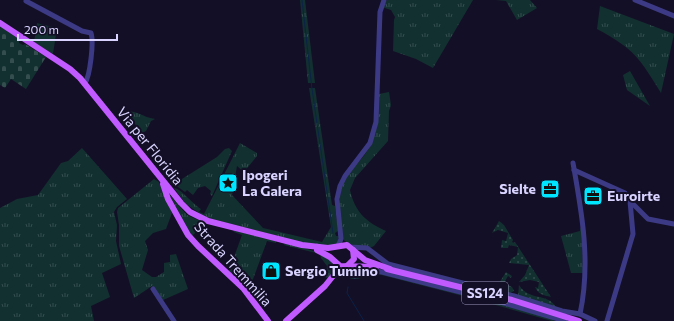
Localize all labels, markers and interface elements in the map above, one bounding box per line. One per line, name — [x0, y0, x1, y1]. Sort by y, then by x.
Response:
scale bar — [18, 16, 117, 42]
text: 200 m — [24, 22, 59, 36]
street label: Via per Floridia — [114, 103, 187, 188]
place label: Ipogeri La Galera — [242, 166, 302, 199]
place icon: Ipogeri La Galera — [217, 172, 239, 194]
office icon: Sielte — [539, 178, 561, 200]
place label: Sielte — [499, 180, 536, 197]
office icon: Euroirte — [582, 185, 604, 207]
place label: Euroirte — [607, 187, 660, 204]
street label: Strada Tremmilia — [191, 218, 276, 309]
shop icon: Sergio Tumino — [260, 260, 282, 282]
place label: Sergio Tumino — [285, 262, 378, 279]
road number: SS124 — [462, 282, 508, 304]

